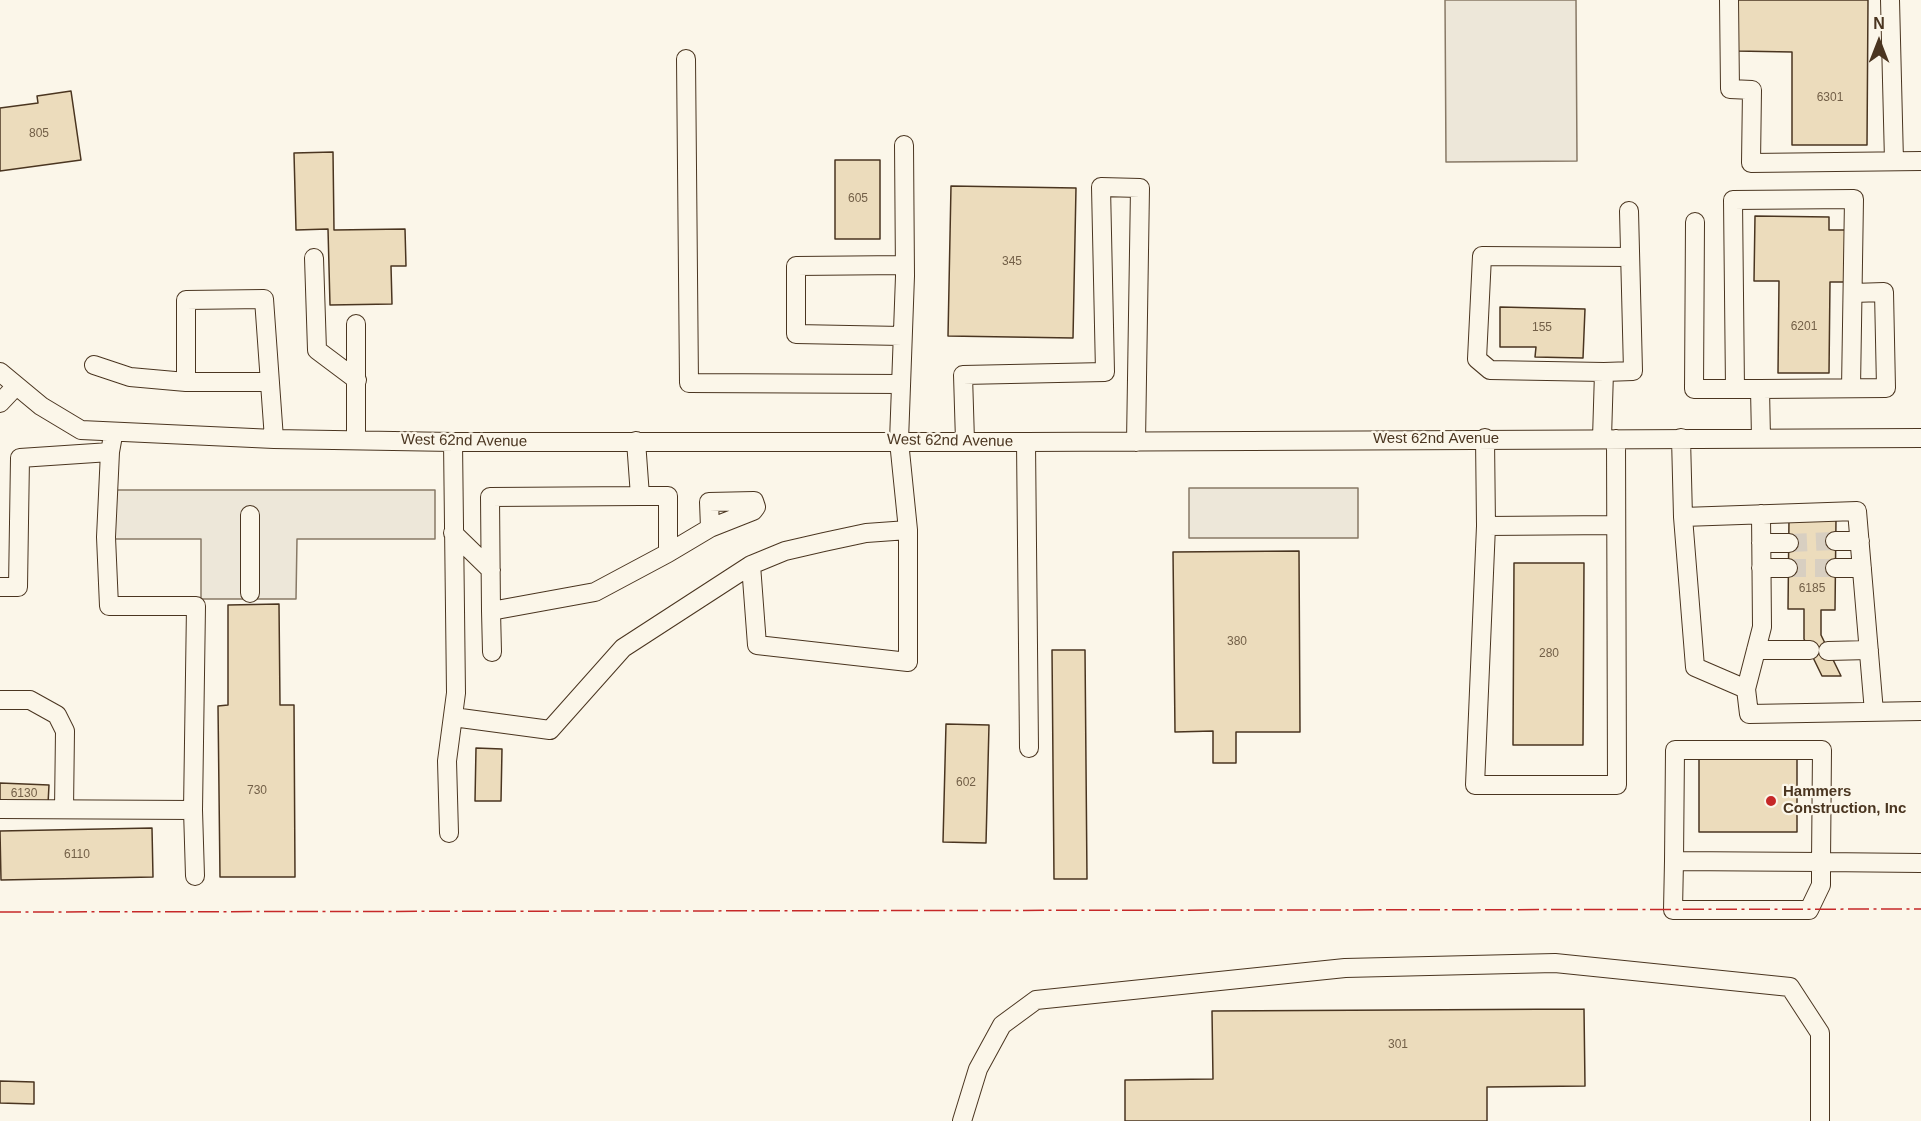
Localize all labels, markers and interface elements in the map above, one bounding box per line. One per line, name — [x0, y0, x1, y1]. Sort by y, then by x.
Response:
north arrow — [1849, 12, 1909, 72]
text: N — [1873, 15, 1885, 32]
house number: 6301 — [1817, 91, 1843, 105]
house number: 805 — [29, 127, 49, 141]
house number: 605 — [848, 192, 868, 206]
house number: 345 — [1002, 255, 1022, 269]
house number: 6201 — [1791, 320, 1817, 334]
house number: 155 — [1532, 321, 1552, 335]
street label: West 62nd Avenue — [1373, 430, 1499, 448]
street label: West 62nd Avenue — [401, 431, 527, 451]
street label: West 62nd Avenue — [887, 431, 1013, 451]
house number: 6185 — [1799, 582, 1825, 596]
house number: 380 — [1227, 635, 1247, 649]
house number: 280 — [1539, 647, 1559, 661]
house number: 602 — [956, 776, 976, 790]
place label: Hammers Construction, Inc — [1783, 783, 1906, 818]
house number: 730 — [247, 784, 267, 798]
house number: 6130 — [11, 787, 37, 801]
marker: Hammers Construction, Inc — [1764, 794, 1778, 808]
house number: 6110 — [64, 848, 90, 862]
house number: 301 — [1388, 1038, 1408, 1052]

